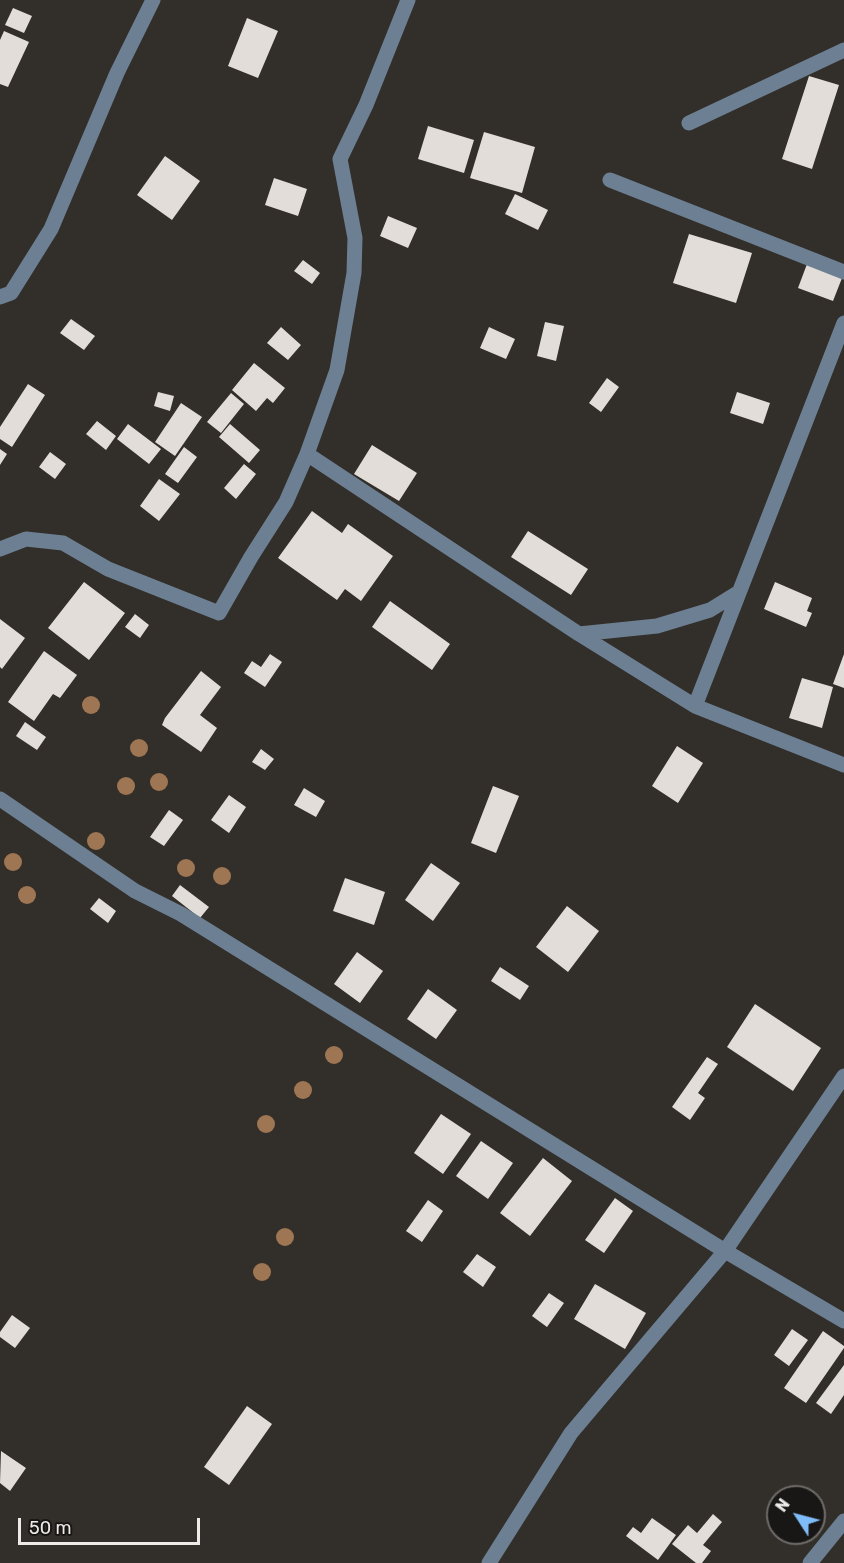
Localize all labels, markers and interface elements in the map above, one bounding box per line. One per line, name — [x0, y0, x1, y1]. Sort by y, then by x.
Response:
north arrow — [766, 1485, 826, 1545]
text: N — [772, 1495, 794, 1516]
scale bar — [21, 1506, 202, 1544]
text: 50 m — [29, 1517, 72, 1539]

